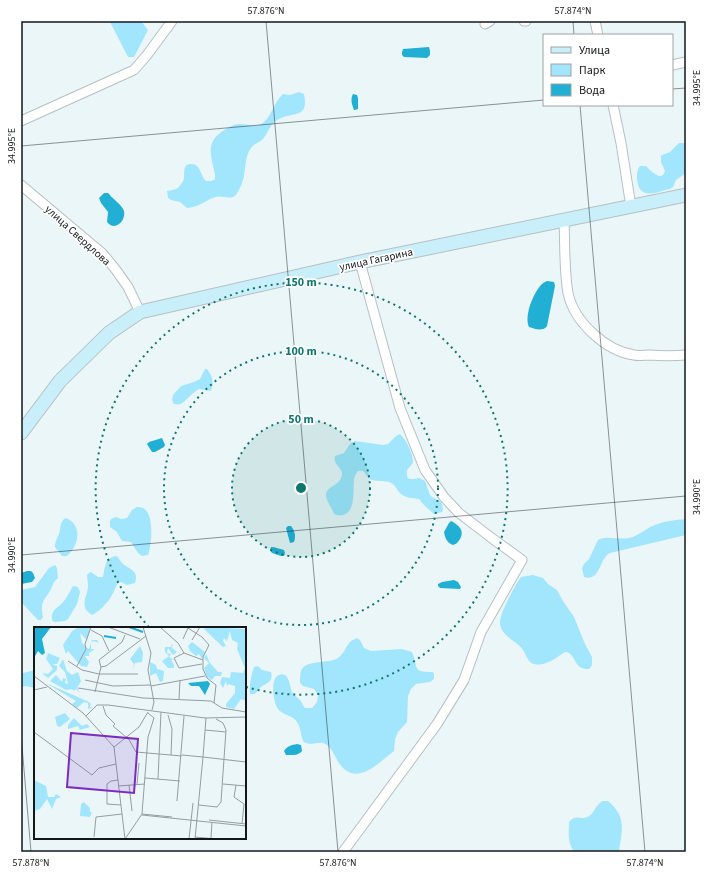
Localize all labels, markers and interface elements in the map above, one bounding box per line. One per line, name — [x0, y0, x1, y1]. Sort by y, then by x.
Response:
text: 57.876°N — [247, 4, 285, 18]
text: 57.874°N — [554, 4, 592, 18]
legend — [543, 34, 673, 106]
text: Улица — [579, 42, 610, 59]
text: Парк — [579, 62, 605, 79]
text: 34.995°E — [690, 70, 704, 106]
text: Вода — [579, 82, 605, 99]
text: 34.995°E — [5, 128, 19, 164]
street label: улица Свердлова — [42, 202, 114, 269]
street label: улица Гагарина — [338, 244, 414, 275]
text: 150 m — [285, 274, 317, 291]
text: 100 m — [285, 343, 317, 360]
text: 50 m — [288, 411, 314, 428]
text: 34.990°E — [690, 479, 704, 515]
centre of rings — [294, 481, 308, 495]
text: 34.990°E — [5, 537, 19, 573]
inset map — [34, 627, 246, 839]
text: 57.878°N — [12, 856, 50, 870]
text: 57.876°N — [319, 856, 357, 870]
text: 57.874°N — [626, 856, 664, 870]

